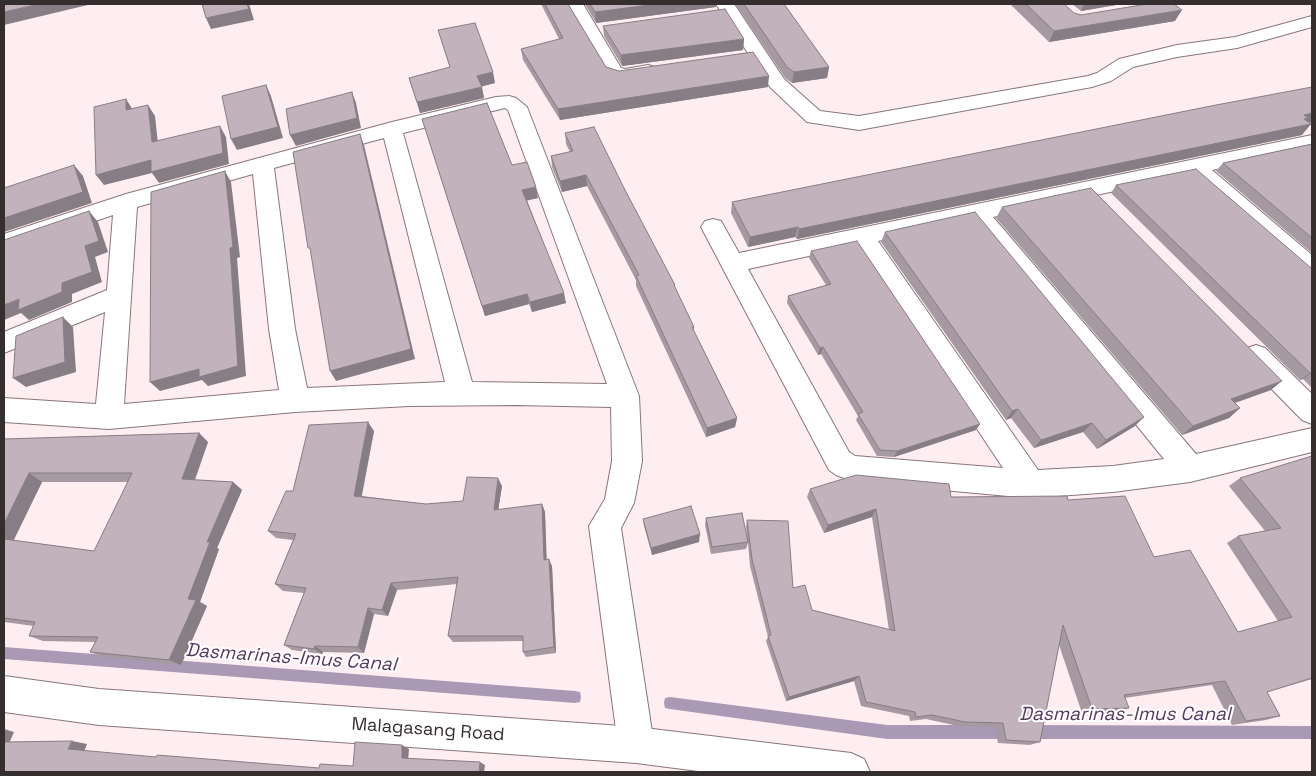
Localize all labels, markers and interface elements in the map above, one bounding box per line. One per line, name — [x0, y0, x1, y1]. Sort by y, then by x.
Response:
water label: Dasmarinas-Imus Canal — [185, 639, 397, 677]
water label: Dasmarinas-Imus Canal — [1019, 704, 1231, 726]
street label: Malagasang Road — [351, 714, 505, 746]

